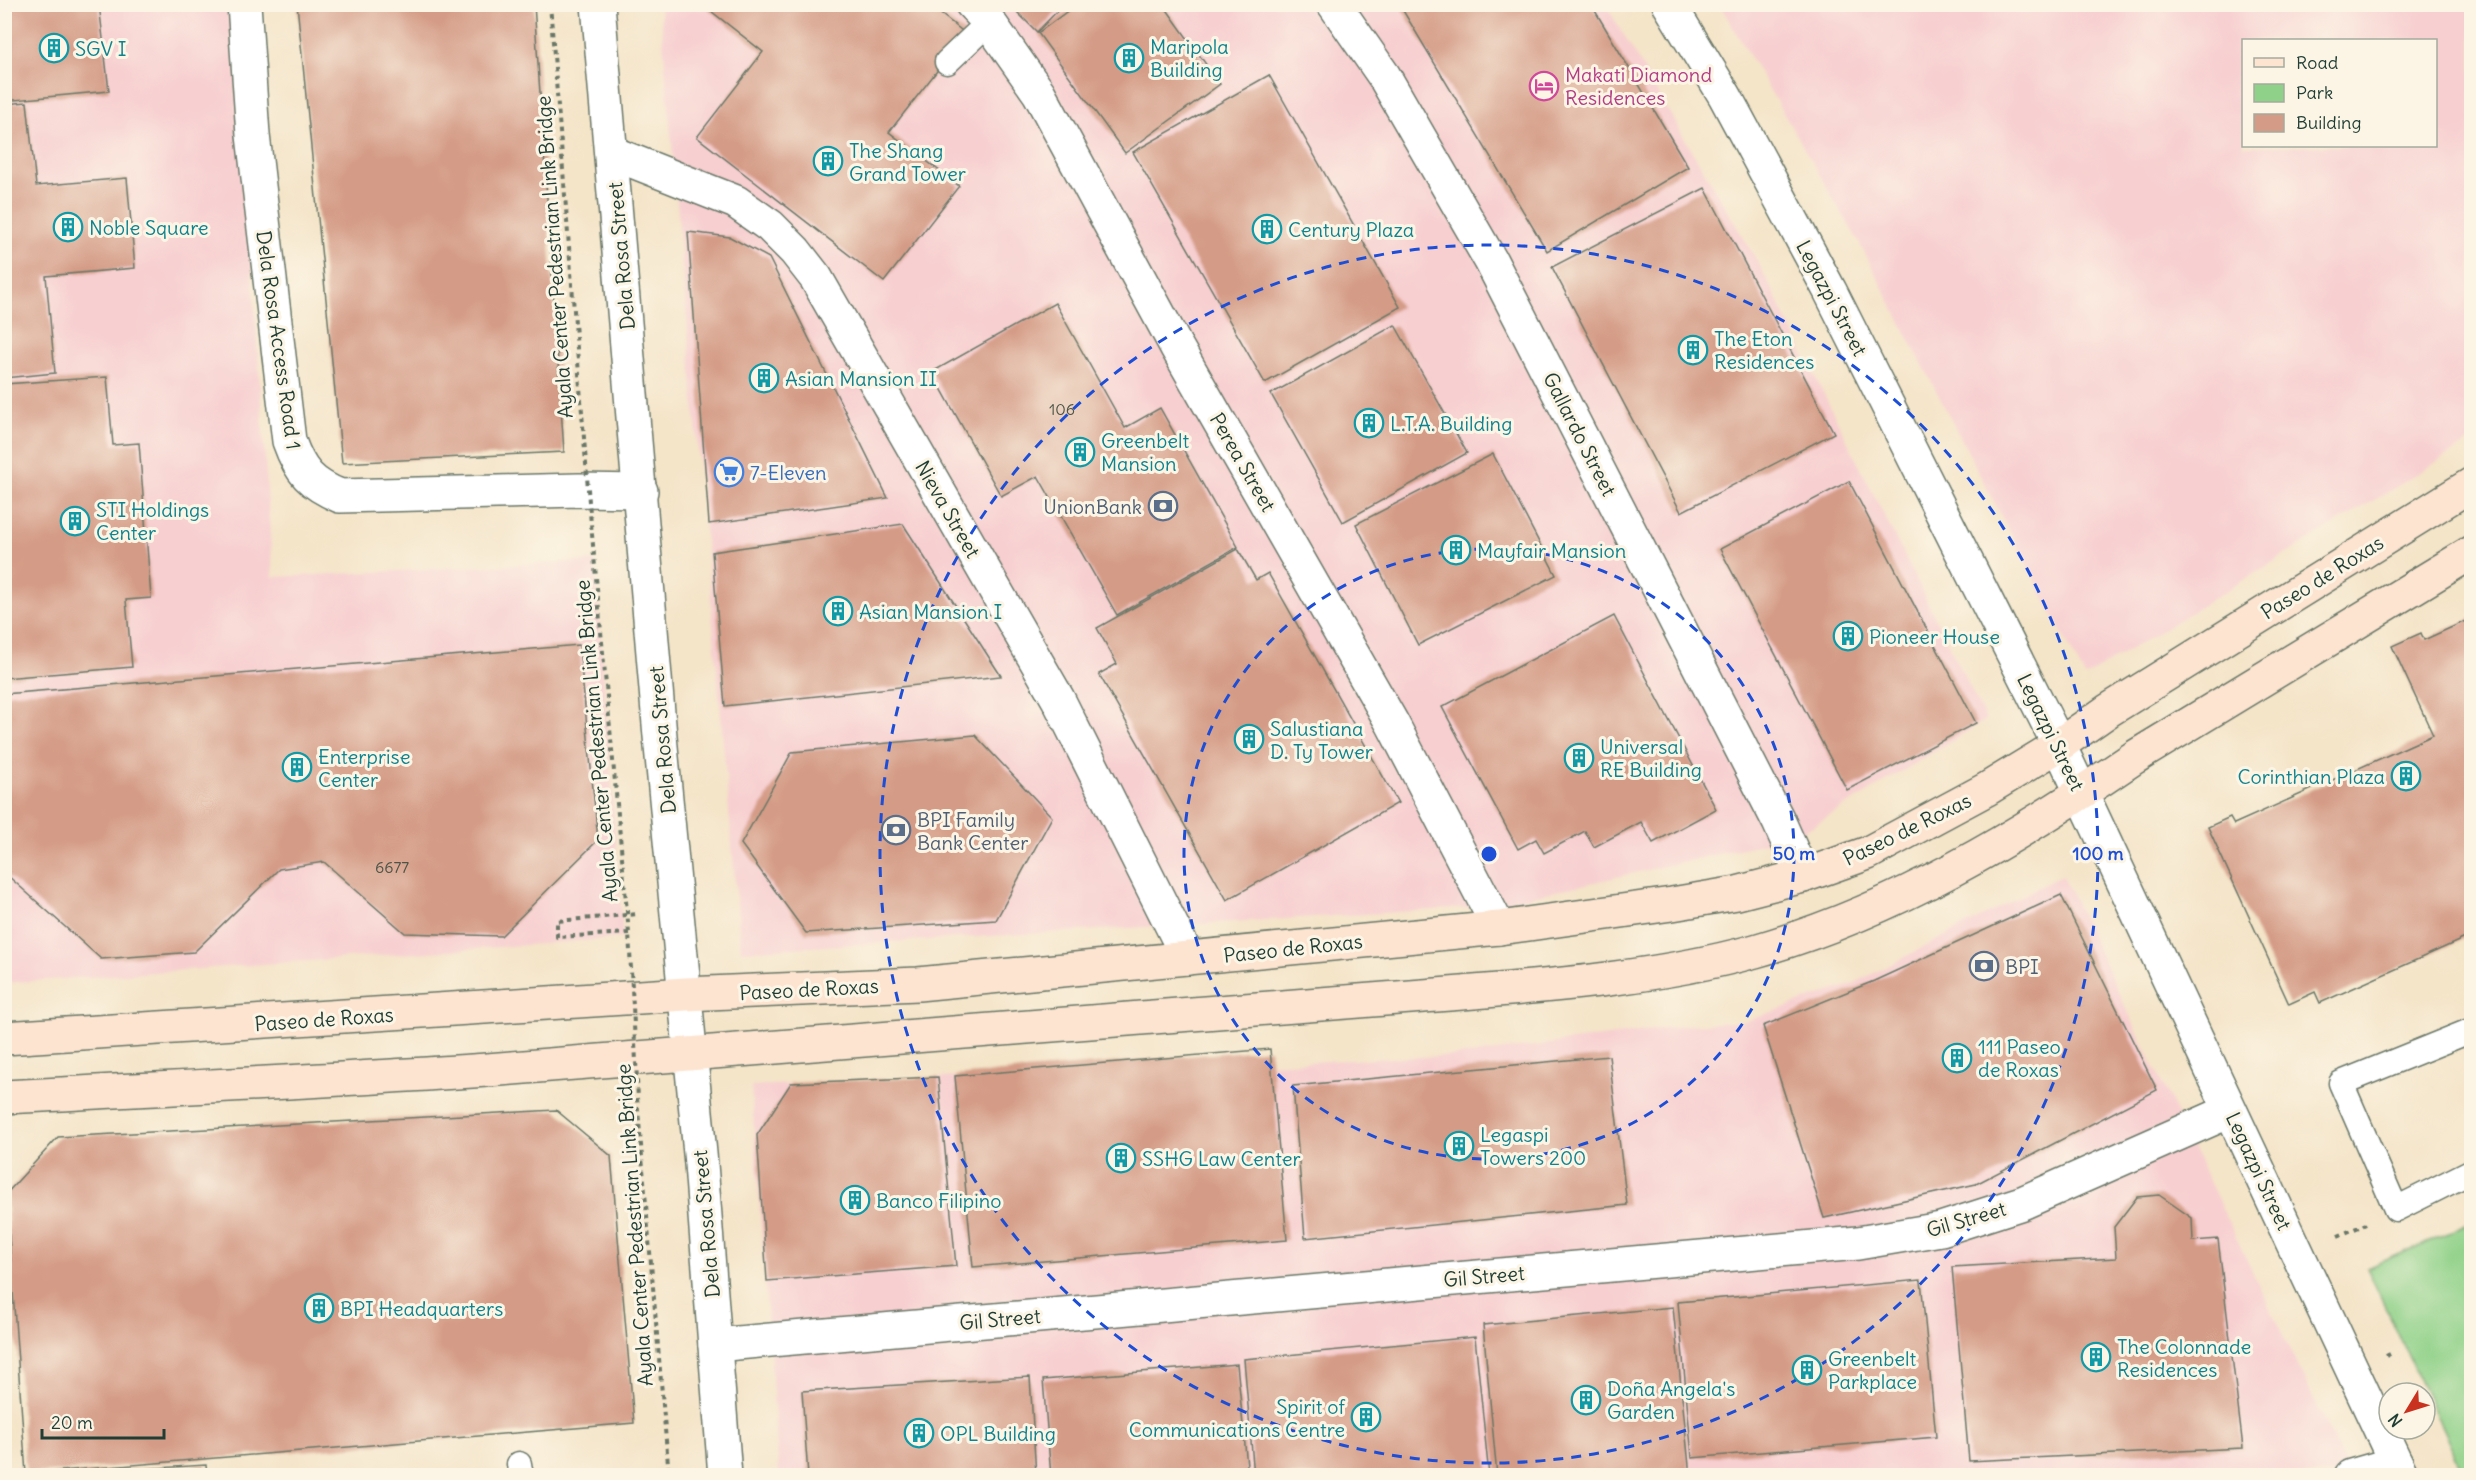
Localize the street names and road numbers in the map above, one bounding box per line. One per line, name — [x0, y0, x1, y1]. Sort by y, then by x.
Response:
street label: Ayala Center Pedestrian Link Bridge — [530, 95, 578, 419]
street label: Dela Rosa Street — [602, 181, 640, 331]
street label: Dela Rosa Access Road 1 — [251, 229, 307, 451]
street label: Legazpi Street — [1791, 236, 1873, 360]
street label: Gallardo Street — [1538, 368, 1622, 500]
street label: Perea Street — [1205, 408, 1281, 516]
street label: Nieva Street — [910, 456, 986, 562]
street label: Paseo de Roxas — [2256, 529, 2388, 625]
street label: Ayala Center Pedestrian Link Bridge — [569, 579, 623, 903]
street label: Dela Rosa Street — [643, 665, 681, 815]
street label: Legazpi Street — [2012, 669, 2090, 795]
street label: Paseo de Roxas — [1839, 787, 1975, 871]
street label: Paseo de Roxas — [1222, 928, 1364, 968]
street label: Paseo de Roxas — [739, 973, 879, 1005]
street label: Paseo de Roxas — [253, 1002, 395, 1036]
street label: Ayala Center Pedestrian Link Bridge — [610, 1063, 658, 1387]
street label: Legazpi Street — [2221, 1108, 2297, 1234]
street label: Dela Rosa Street — [687, 1149, 725, 1299]
street label: Gil Street — [1923, 1196, 2009, 1242]
street label: Gil Street — [1442, 1260, 1526, 1292]
street label: Gil Street — [958, 1303, 1042, 1335]

